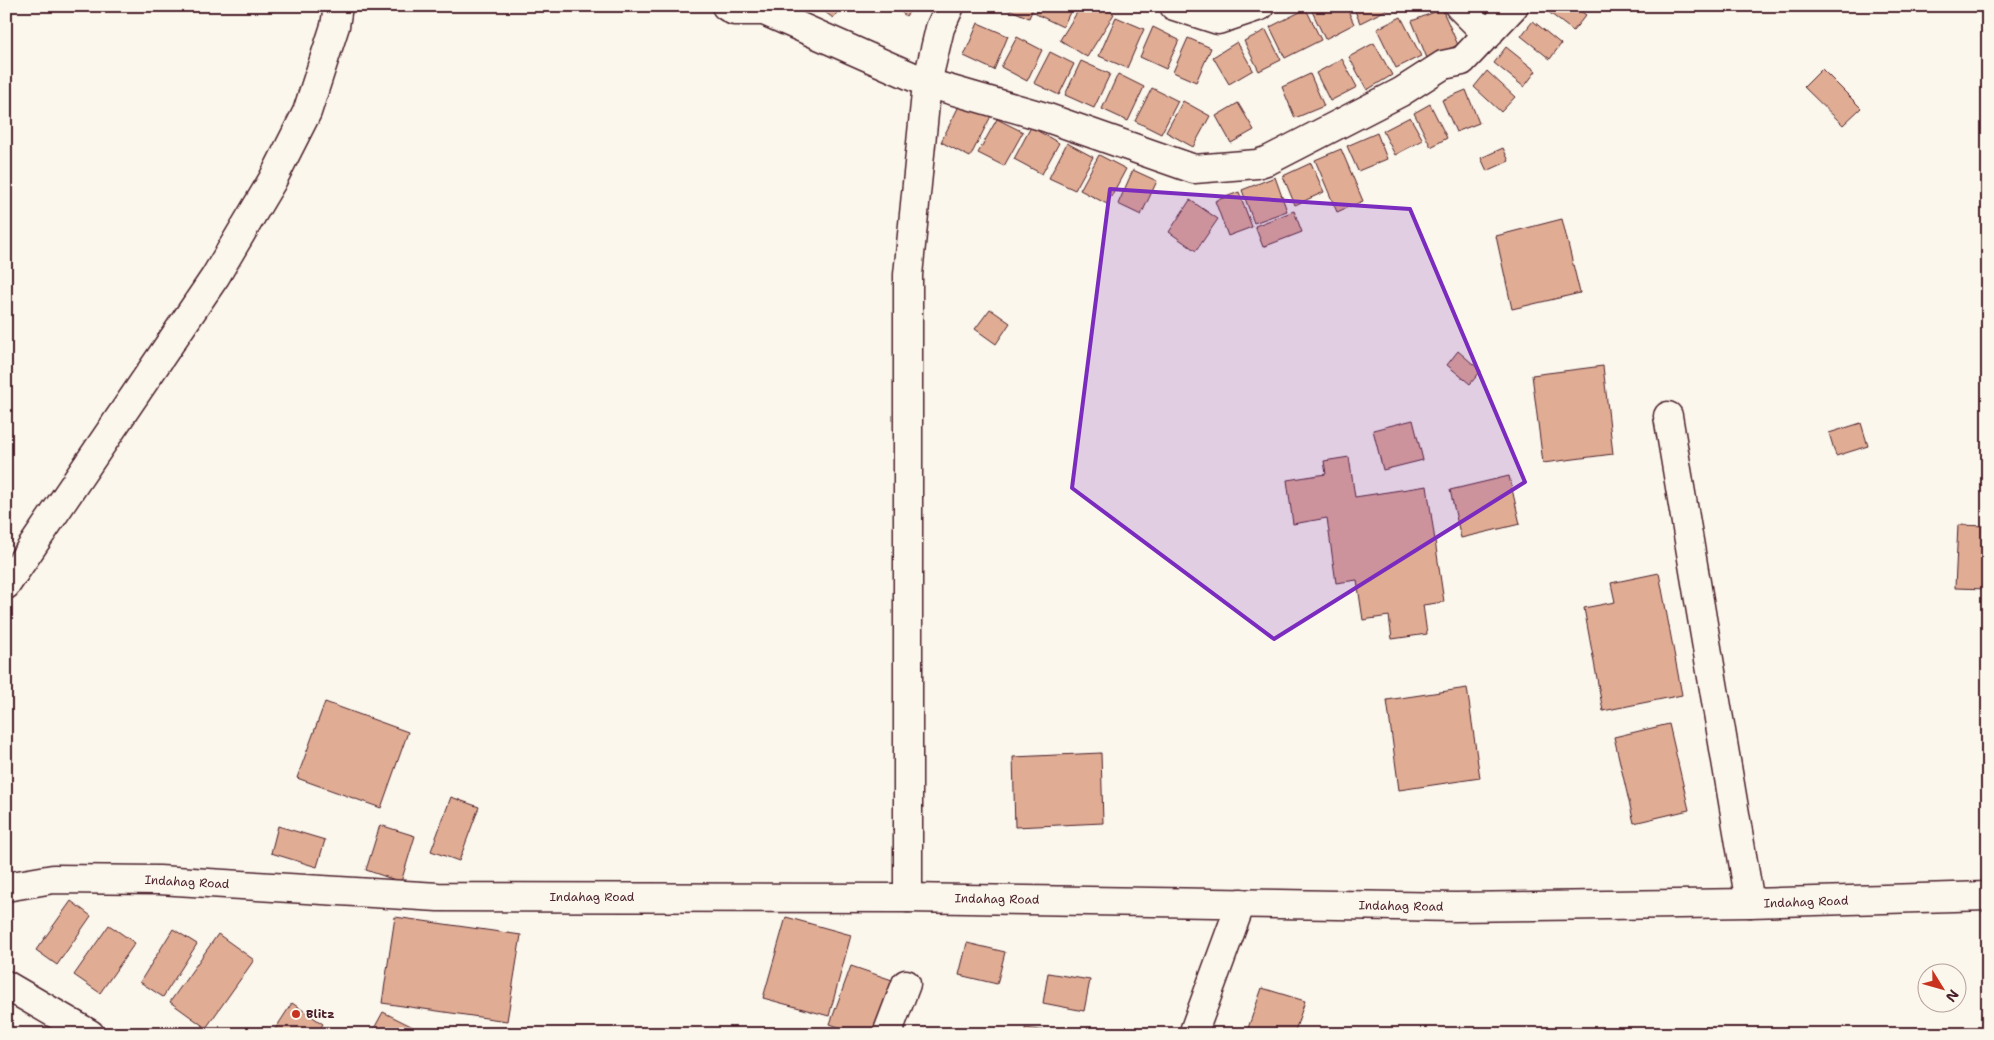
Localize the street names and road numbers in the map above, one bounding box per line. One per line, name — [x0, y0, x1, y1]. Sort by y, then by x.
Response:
street label: Indahag Road — [144, 872, 230, 892]
street label: Indahag Road — [550, 889, 635, 905]
street label: Indahag Road — [954, 890, 1040, 908]
street label: Indahag Road — [1763, 893, 1849, 911]
street label: Indahag Road — [1358, 897, 1444, 915]

